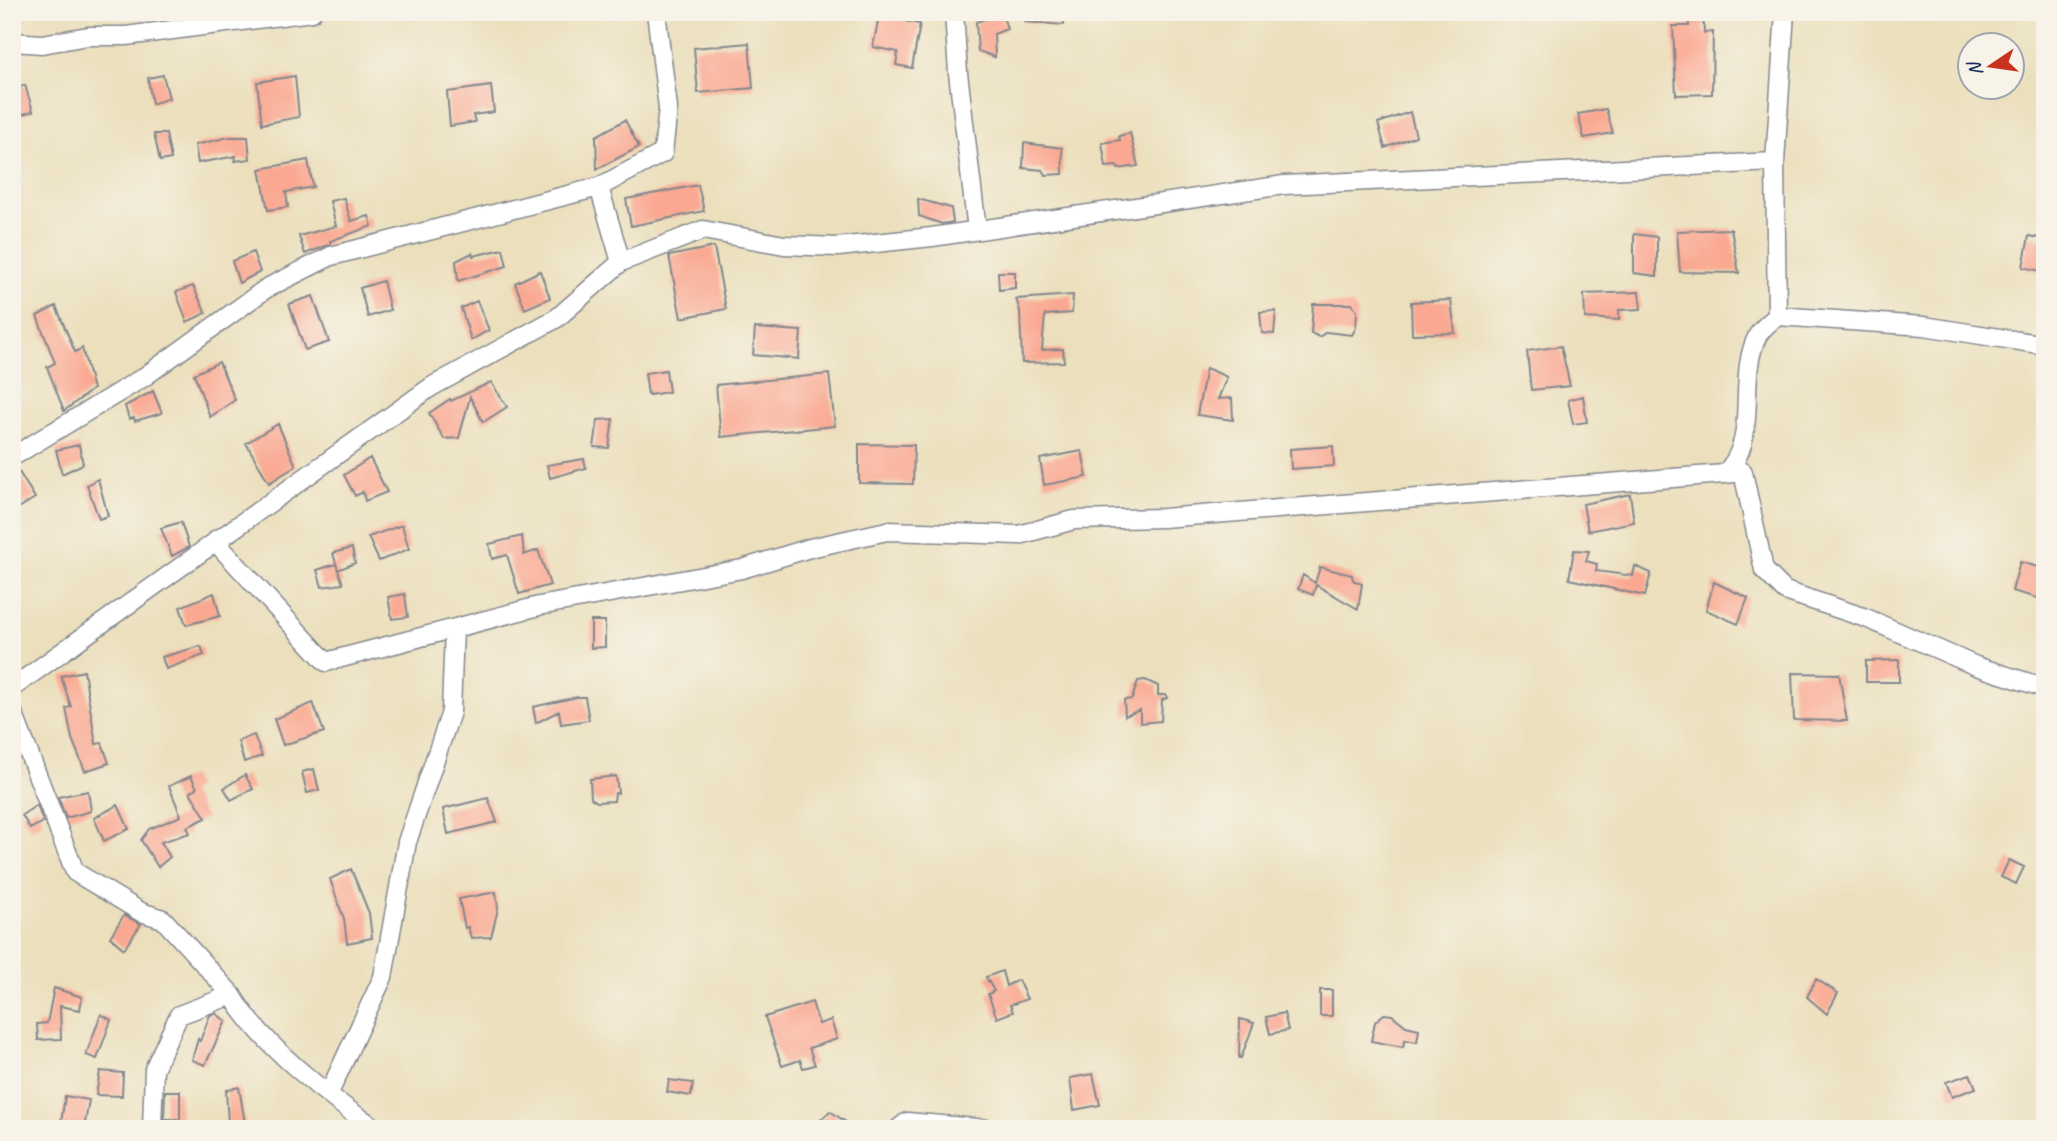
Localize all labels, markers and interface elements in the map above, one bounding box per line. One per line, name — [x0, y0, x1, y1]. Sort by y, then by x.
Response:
north arrow — [1955, 32, 2025, 102]
text: N — [1962, 58, 1988, 78]

